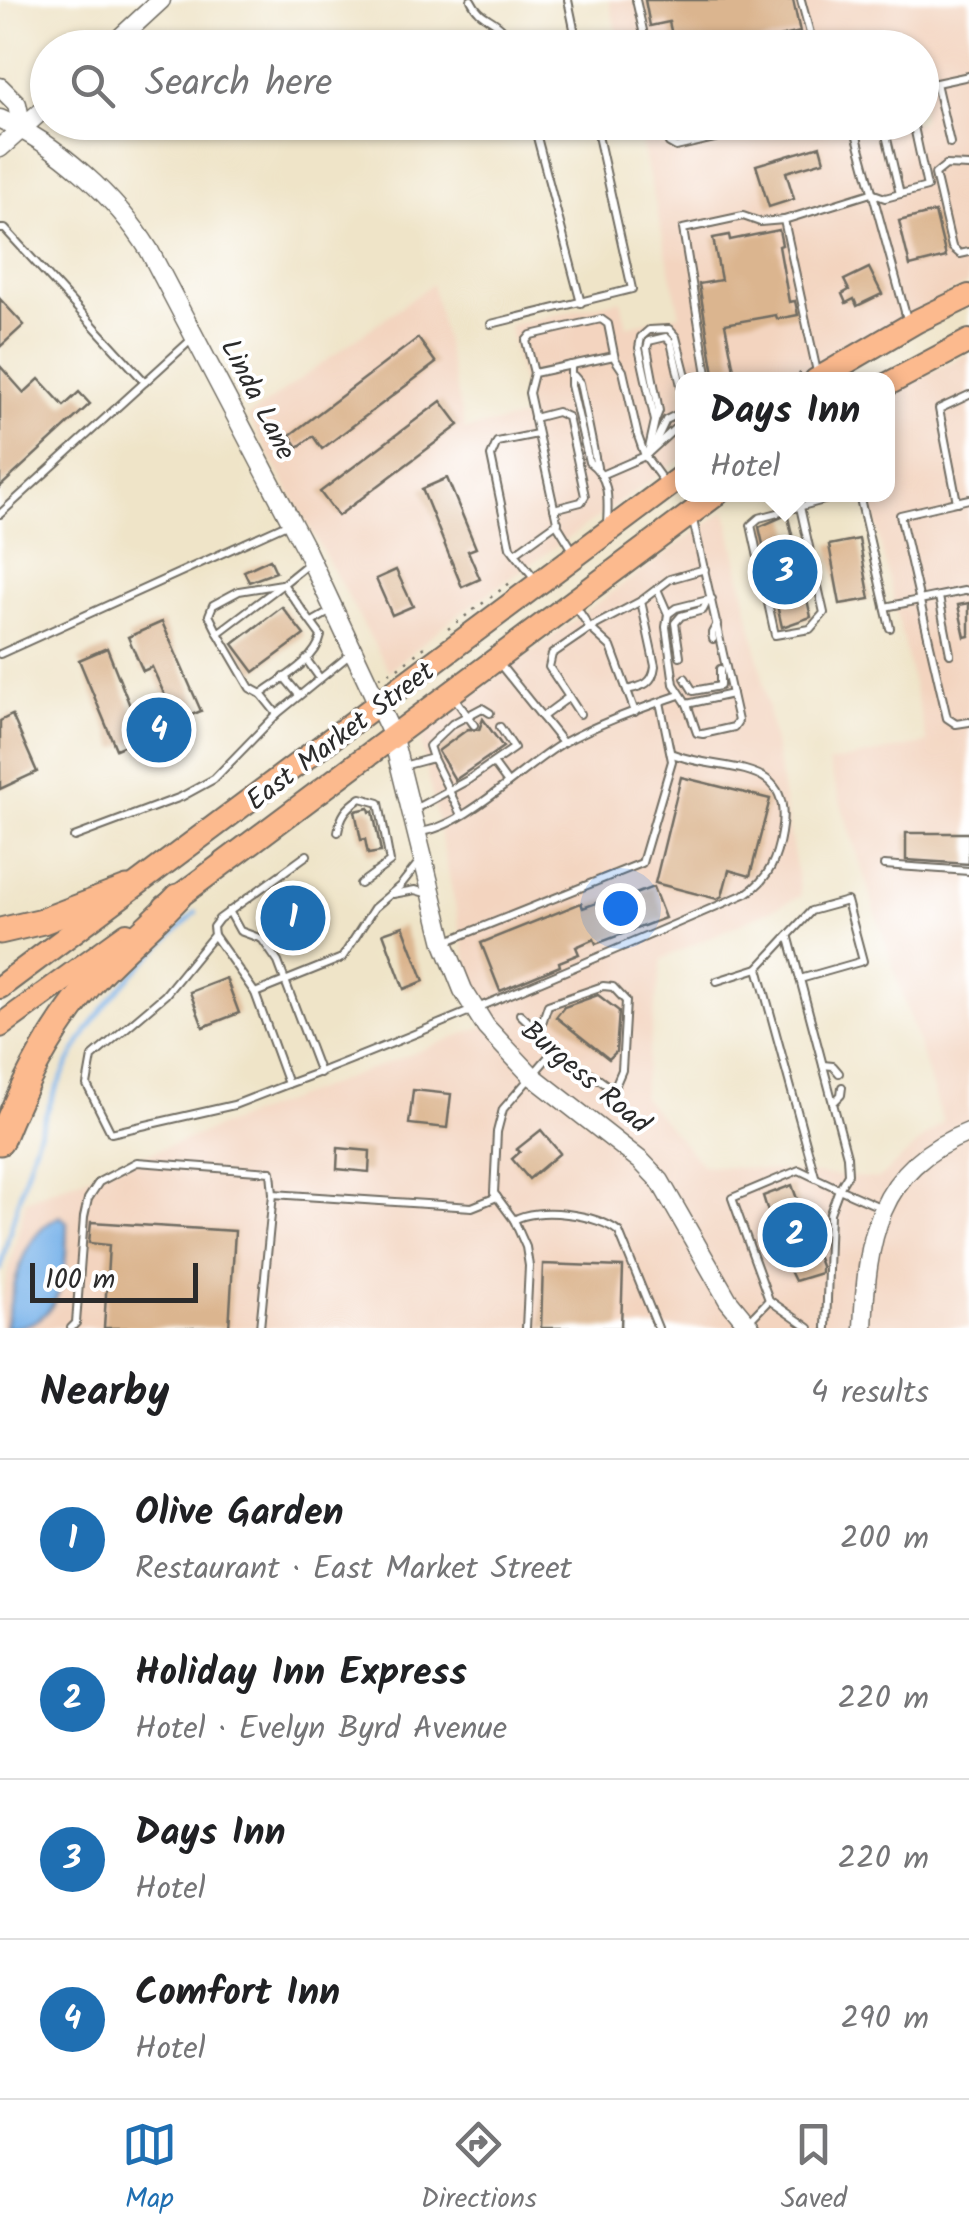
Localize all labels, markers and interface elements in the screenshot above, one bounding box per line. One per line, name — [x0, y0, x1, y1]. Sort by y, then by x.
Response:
search box — [30, 30, 939, 140]
text: Search here — [145, 55, 332, 115]
icon: search — [65, 58, 120, 113]
street label: Linda Lane — [207, 331, 307, 469]
popup — [675, 372, 895, 502]
text: Days Inn — [710, 382, 860, 442]
text: Hotel — [710, 442, 780, 493]
pin: 3 — [752, 534, 818, 610]
street label: East Market Street — [237, 650, 446, 823]
pin: 4 — [126, 692, 192, 768]
pin: 1 — [260, 880, 326, 956]
your location — [595, 883, 646, 934]
street label: Burgess Road — [510, 1010, 661, 1147]
pin: 2 — [762, 1198, 828, 1272]
scale bar — [30, 1258, 198, 1302]
text: 100 m — [45, 1258, 115, 1303]
text: Nearby — [40, 1360, 169, 1427]
text: 4 results — [811, 1368, 929, 1419]
text: Olive Garden — [135, 1484, 344, 1544]
text: 1 — [68, 1514, 77, 1565]
text: 200 m — [840, 1514, 929, 1565]
text: Restaurant · East Market Street — [135, 1544, 572, 1595]
text: Holiday Inn Express — [135, 1644, 467, 1704]
text: 2 — [63, 1674, 82, 1725]
text: 220 m — [838, 1674, 929, 1725]
text: Hotel · Evelyn Byrd Avenue — [135, 1704, 507, 1755]
text: Days Inn — [135, 1804, 286, 1864]
text: 3 — [64, 1834, 81, 1885]
text: 220 m — [838, 1834, 929, 1885]
text: Hotel — [135, 1864, 206, 1915]
text: Comfort Inn — [135, 1964, 340, 2024]
text: 4 — [64, 1994, 81, 2045]
text: 290 m — [840, 1994, 929, 2045]
text: Hotel — [135, 2024, 206, 2075]
tab: Map — [122, 2117, 177, 2222]
tab: Directions — [421, 2117, 537, 2222]
tab: Saved — [781, 2117, 847, 2222]

